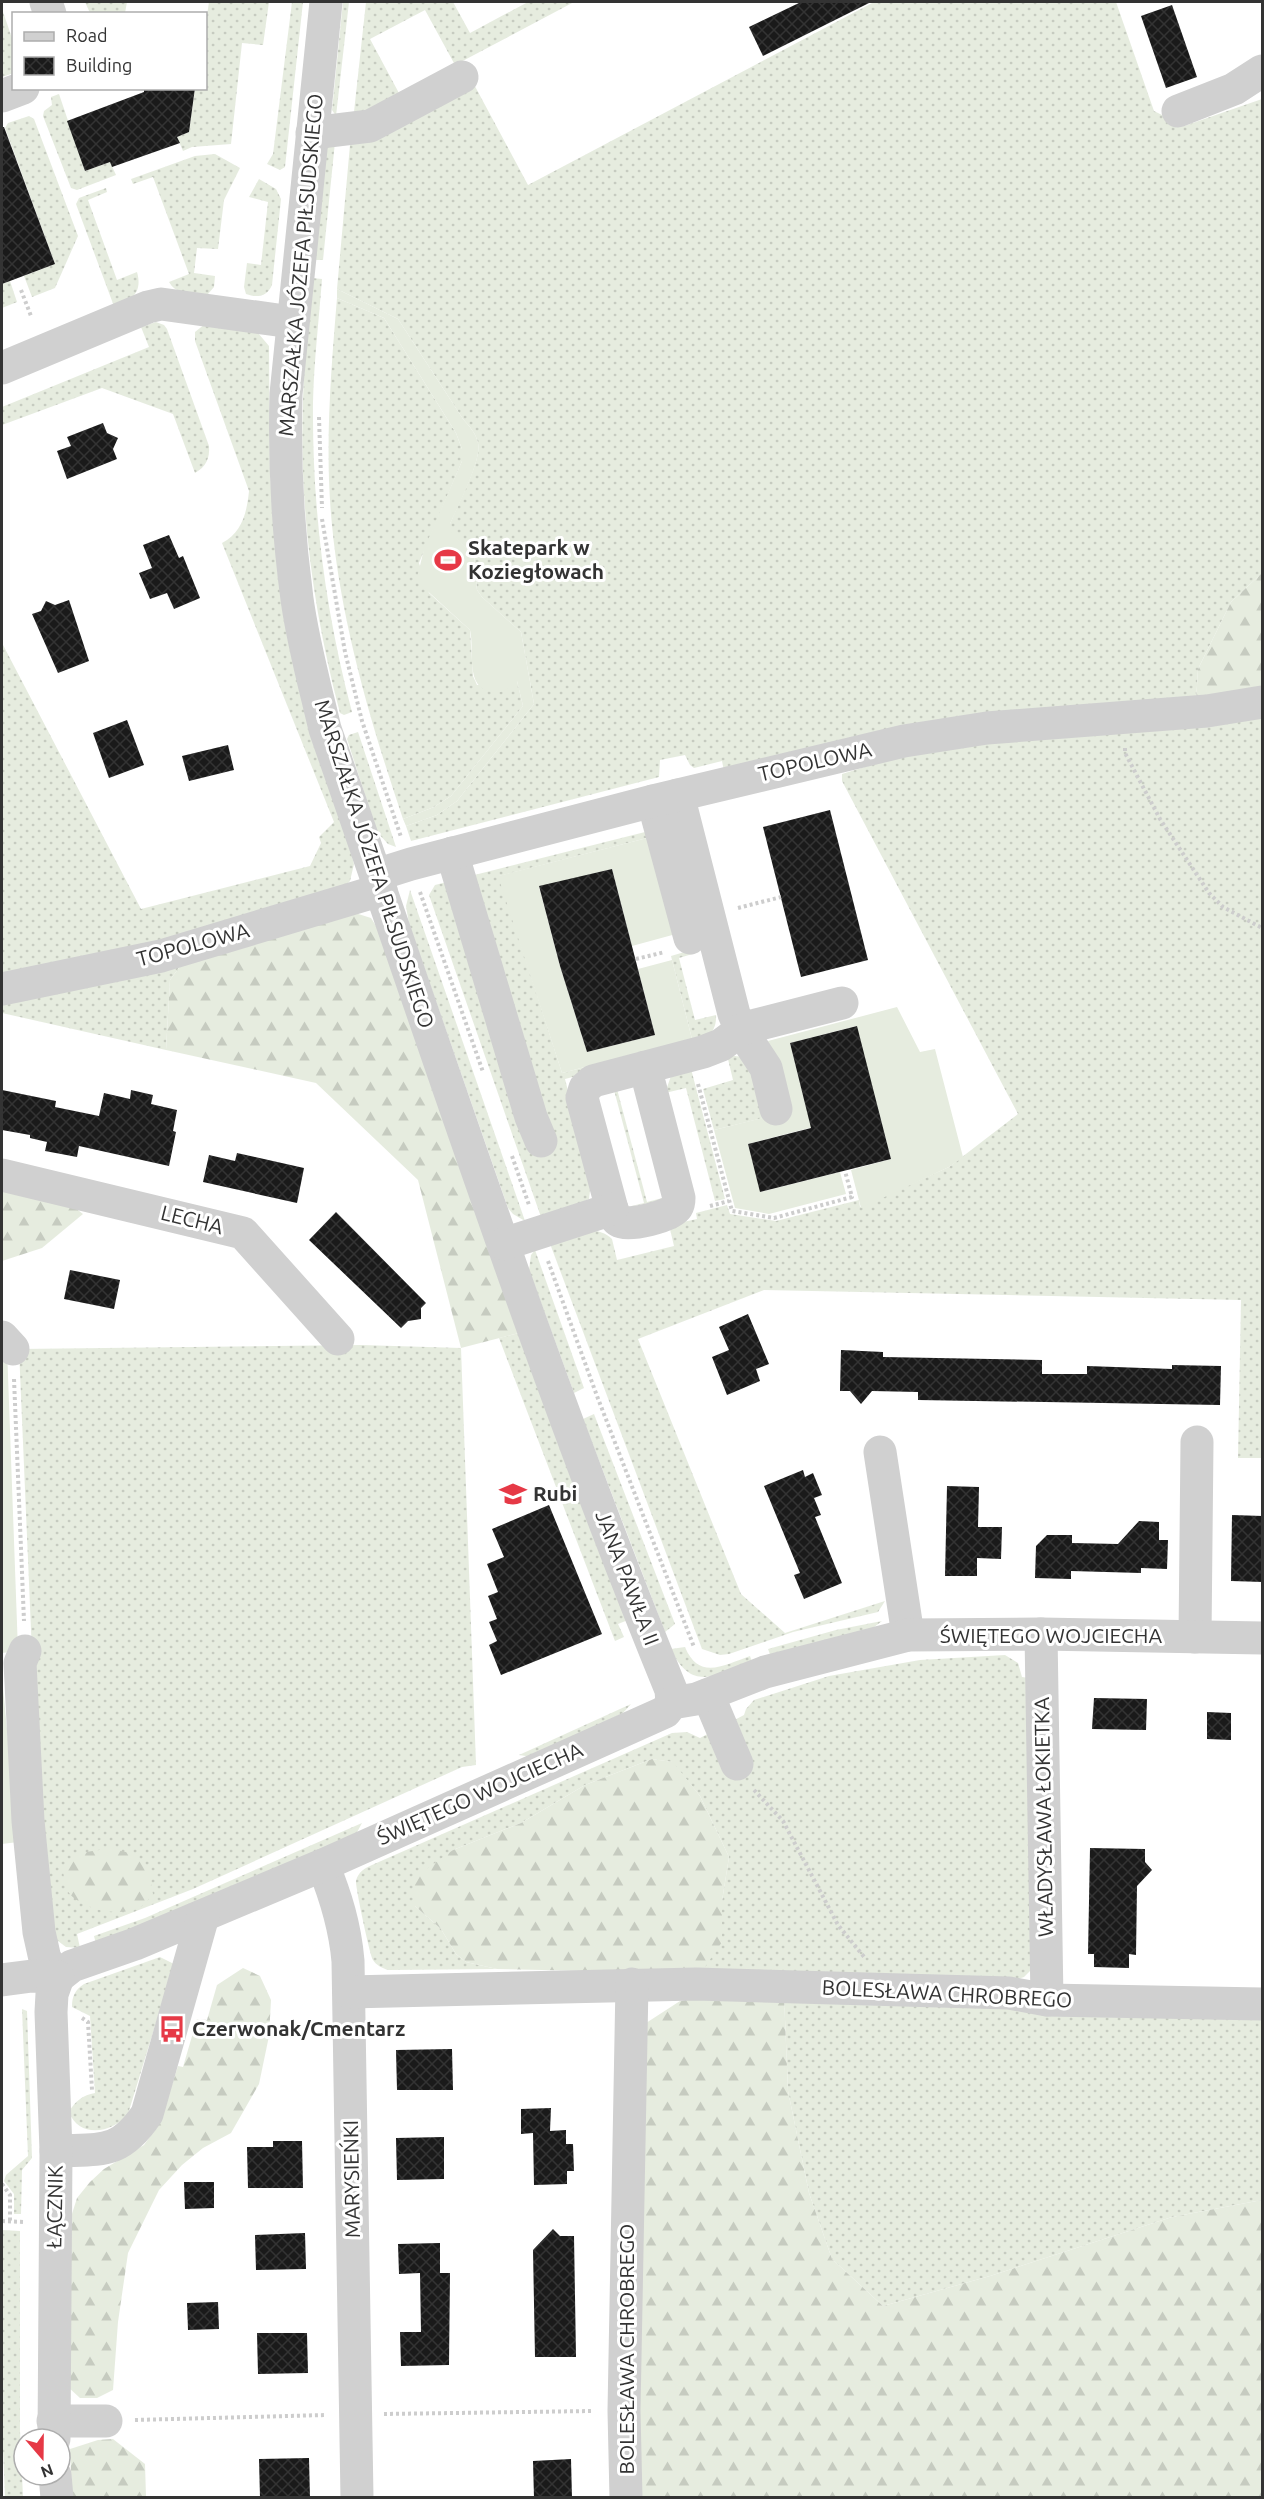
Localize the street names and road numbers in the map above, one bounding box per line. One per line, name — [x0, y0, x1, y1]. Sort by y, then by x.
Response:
street label: MARSZAŁKA JÓZEFA PIŁSUDSKIEGO — [273, 92, 327, 437]
street label: MARSZAŁKA JÓZEFA PIŁSUDSKIEGO — [310, 696, 440, 1031]
street label: TOPOLOWA — [756, 736, 874, 786]
street label: TOPOLOWA — [134, 917, 252, 971]
street label: LECHA — [159, 1200, 226, 1238]
street label: JANA PAWŁA II — [591, 1507, 665, 1649]
street label: ŚWIĘTEGO WOJCIECHA — [940, 1623, 1162, 1647]
street label: WŁADYSŁAWA ŁOKIETKA — [1029, 1696, 1057, 1937]
street label: ŚWIĘTEGO WOJCIECHA — [373, 1737, 586, 1849]
street label: BOLESŁAWA CHROBREGO — [821, 1974, 1073, 2012]
street label: MARYSIEŃKI — [338, 2120, 364, 2238]
street label: ŁĄCZNIK — [41, 2165, 67, 2249]
street label: BOLESŁAWA CHROBREGO — [614, 2224, 638, 2474]

